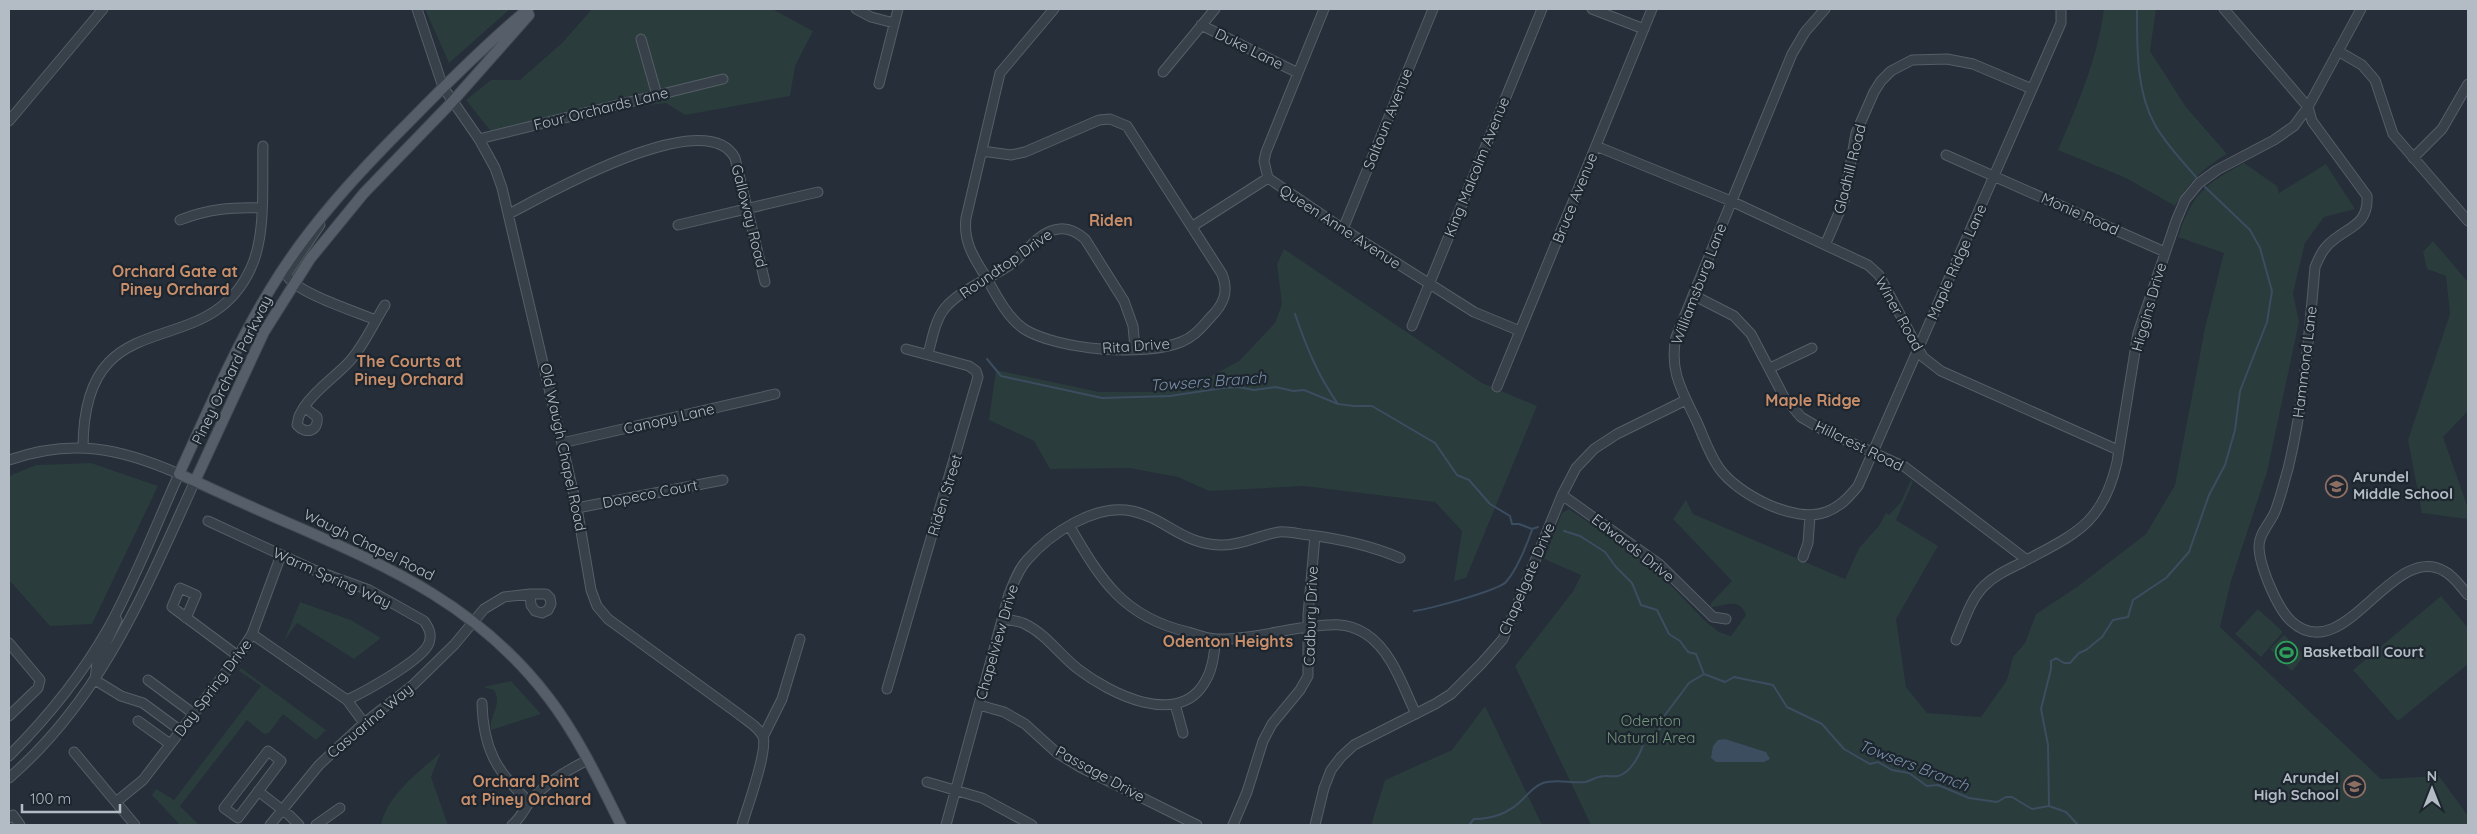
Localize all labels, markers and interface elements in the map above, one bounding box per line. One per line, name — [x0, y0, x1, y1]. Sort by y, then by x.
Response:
street label: Duke Lane — [1212, 24, 1287, 73]
street label: Saltoun Avenue — [1359, 65, 1417, 172]
street label: Four Orchards Lane — [532, 83, 670, 134]
street label: King Malcolm Avenue — [1440, 94, 1513, 240]
street label: Gladhill Road — [1829, 122, 1870, 216]
street label: Bruce Avenue — [1548, 150, 1601, 246]
street label: Galloway Road — [727, 162, 772, 270]
street label: Queen Anne Avenue — [1276, 180, 1404, 273]
street label: Monie Road — [2038, 188, 2122, 239]
street label: Maple Ridge Lane — [1923, 201, 1991, 323]
district label: Riden — [1089, 210, 1133, 230]
street label: Williamsburg Lane — [1667, 220, 1730, 347]
street label: Roundtop Drive — [956, 225, 1056, 303]
street label: Higgins Drive — [2127, 260, 2170, 354]
district label: Orchard Gate at Piney Orchard — [112, 261, 238, 299]
street label: Winer Road — [1871, 273, 1928, 354]
street label: Piney Orchard Parkway — [187, 292, 276, 447]
street label: Hammond Lane — [2288, 305, 2321, 419]
street label: Rita Drive — [1102, 334, 1170, 357]
district label: The Courts at Piney Orchard — [354, 351, 464, 389]
street label: Old Waugh Chapel Road — [536, 361, 591, 533]
water label: Towsers Branch — [1149, 367, 1268, 395]
district label: Maple Ridge — [1765, 390, 1861, 410]
street label: Canopy Lane — [622, 399, 716, 438]
street label: Hillcrest Road — [1812, 416, 1906, 475]
street label: Riden Street — [923, 452, 966, 538]
place label: Arundel Middle School — [2353, 467, 2453, 503]
school or university icon: Arundel Middle School — [2325, 474, 2349, 498]
street label: Dopeco Court — [601, 475, 699, 512]
street label: Waugh Chapel Road — [301, 505, 438, 585]
street label: Edwards Drive — [1588, 509, 1678, 586]
street label: Chapelgate Drive — [1494, 520, 1559, 638]
street label: Warm Spring Way — [270, 543, 394, 612]
street label: Cadbury Drive — [1299, 566, 1322, 666]
street label: Chapelview Drive — [971, 582, 1022, 702]
district label: Odenton Heights — [1163, 631, 1294, 651]
street label: Day Spring Drive — [170, 635, 255, 740]
sports icon: Basketball Court — [2275, 640, 2299, 664]
place label: Basketball Court — [2303, 642, 2424, 661]
street label: Casuarina Way — [323, 679, 417, 762]
park label: Odenton Natural Area — [1607, 711, 1695, 747]
water label: Towsers Branch — [1856, 735, 1973, 796]
street label: Passage Drive — [1052, 741, 1148, 806]
north arrow — [2407, 764, 2457, 814]
text: N — [2427, 767, 2437, 785]
place label: Arundel High School — [2254, 768, 2339, 804]
district label: Orchard Point at Piney Orchard — [461, 771, 591, 809]
school or university icon: Arundel High School — [2343, 775, 2367, 799]
scale bar — [22, 782, 120, 814]
text: 100 m — [30, 789, 71, 808]

